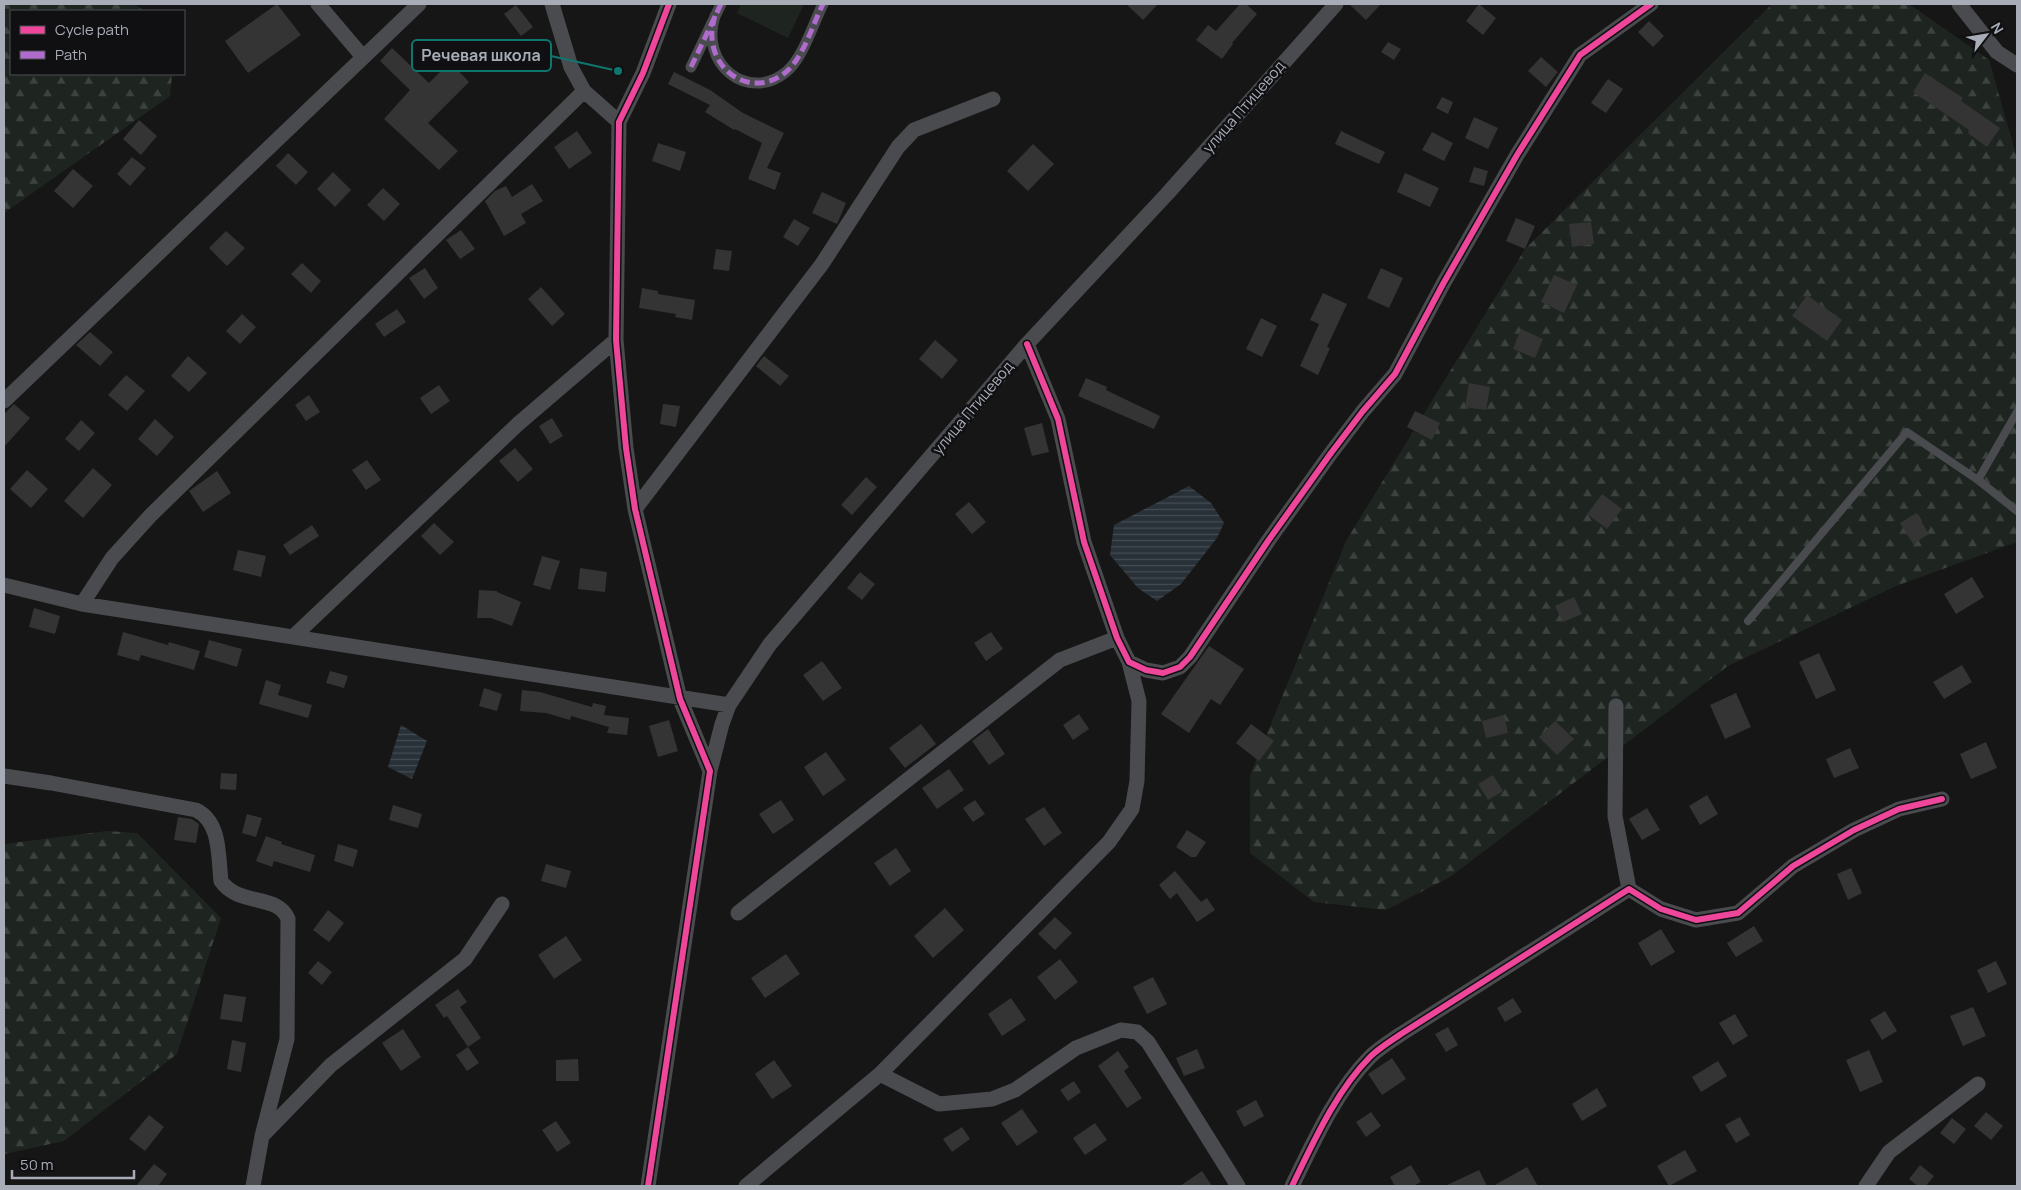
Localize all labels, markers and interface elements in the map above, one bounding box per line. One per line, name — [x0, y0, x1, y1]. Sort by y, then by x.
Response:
legend — [10, 10, 185, 75]
north arrow — [1961, 10, 2011, 60]
text: Cycle path — [55, 19, 129, 40]
text: N — [1987, 19, 2008, 37]
callout: Речевая школа — [412, 40, 551, 71]
text: Path — [55, 44, 87, 65]
text: Речевая школа — [421, 44, 541, 66]
street label: улица Птицевод — [1198, 56, 1290, 157]
street label: улица Птицевод — [927, 357, 1018, 459]
scale bar — [12, 1148, 135, 1180]
text: 50 m — [20, 1154, 54, 1175]

